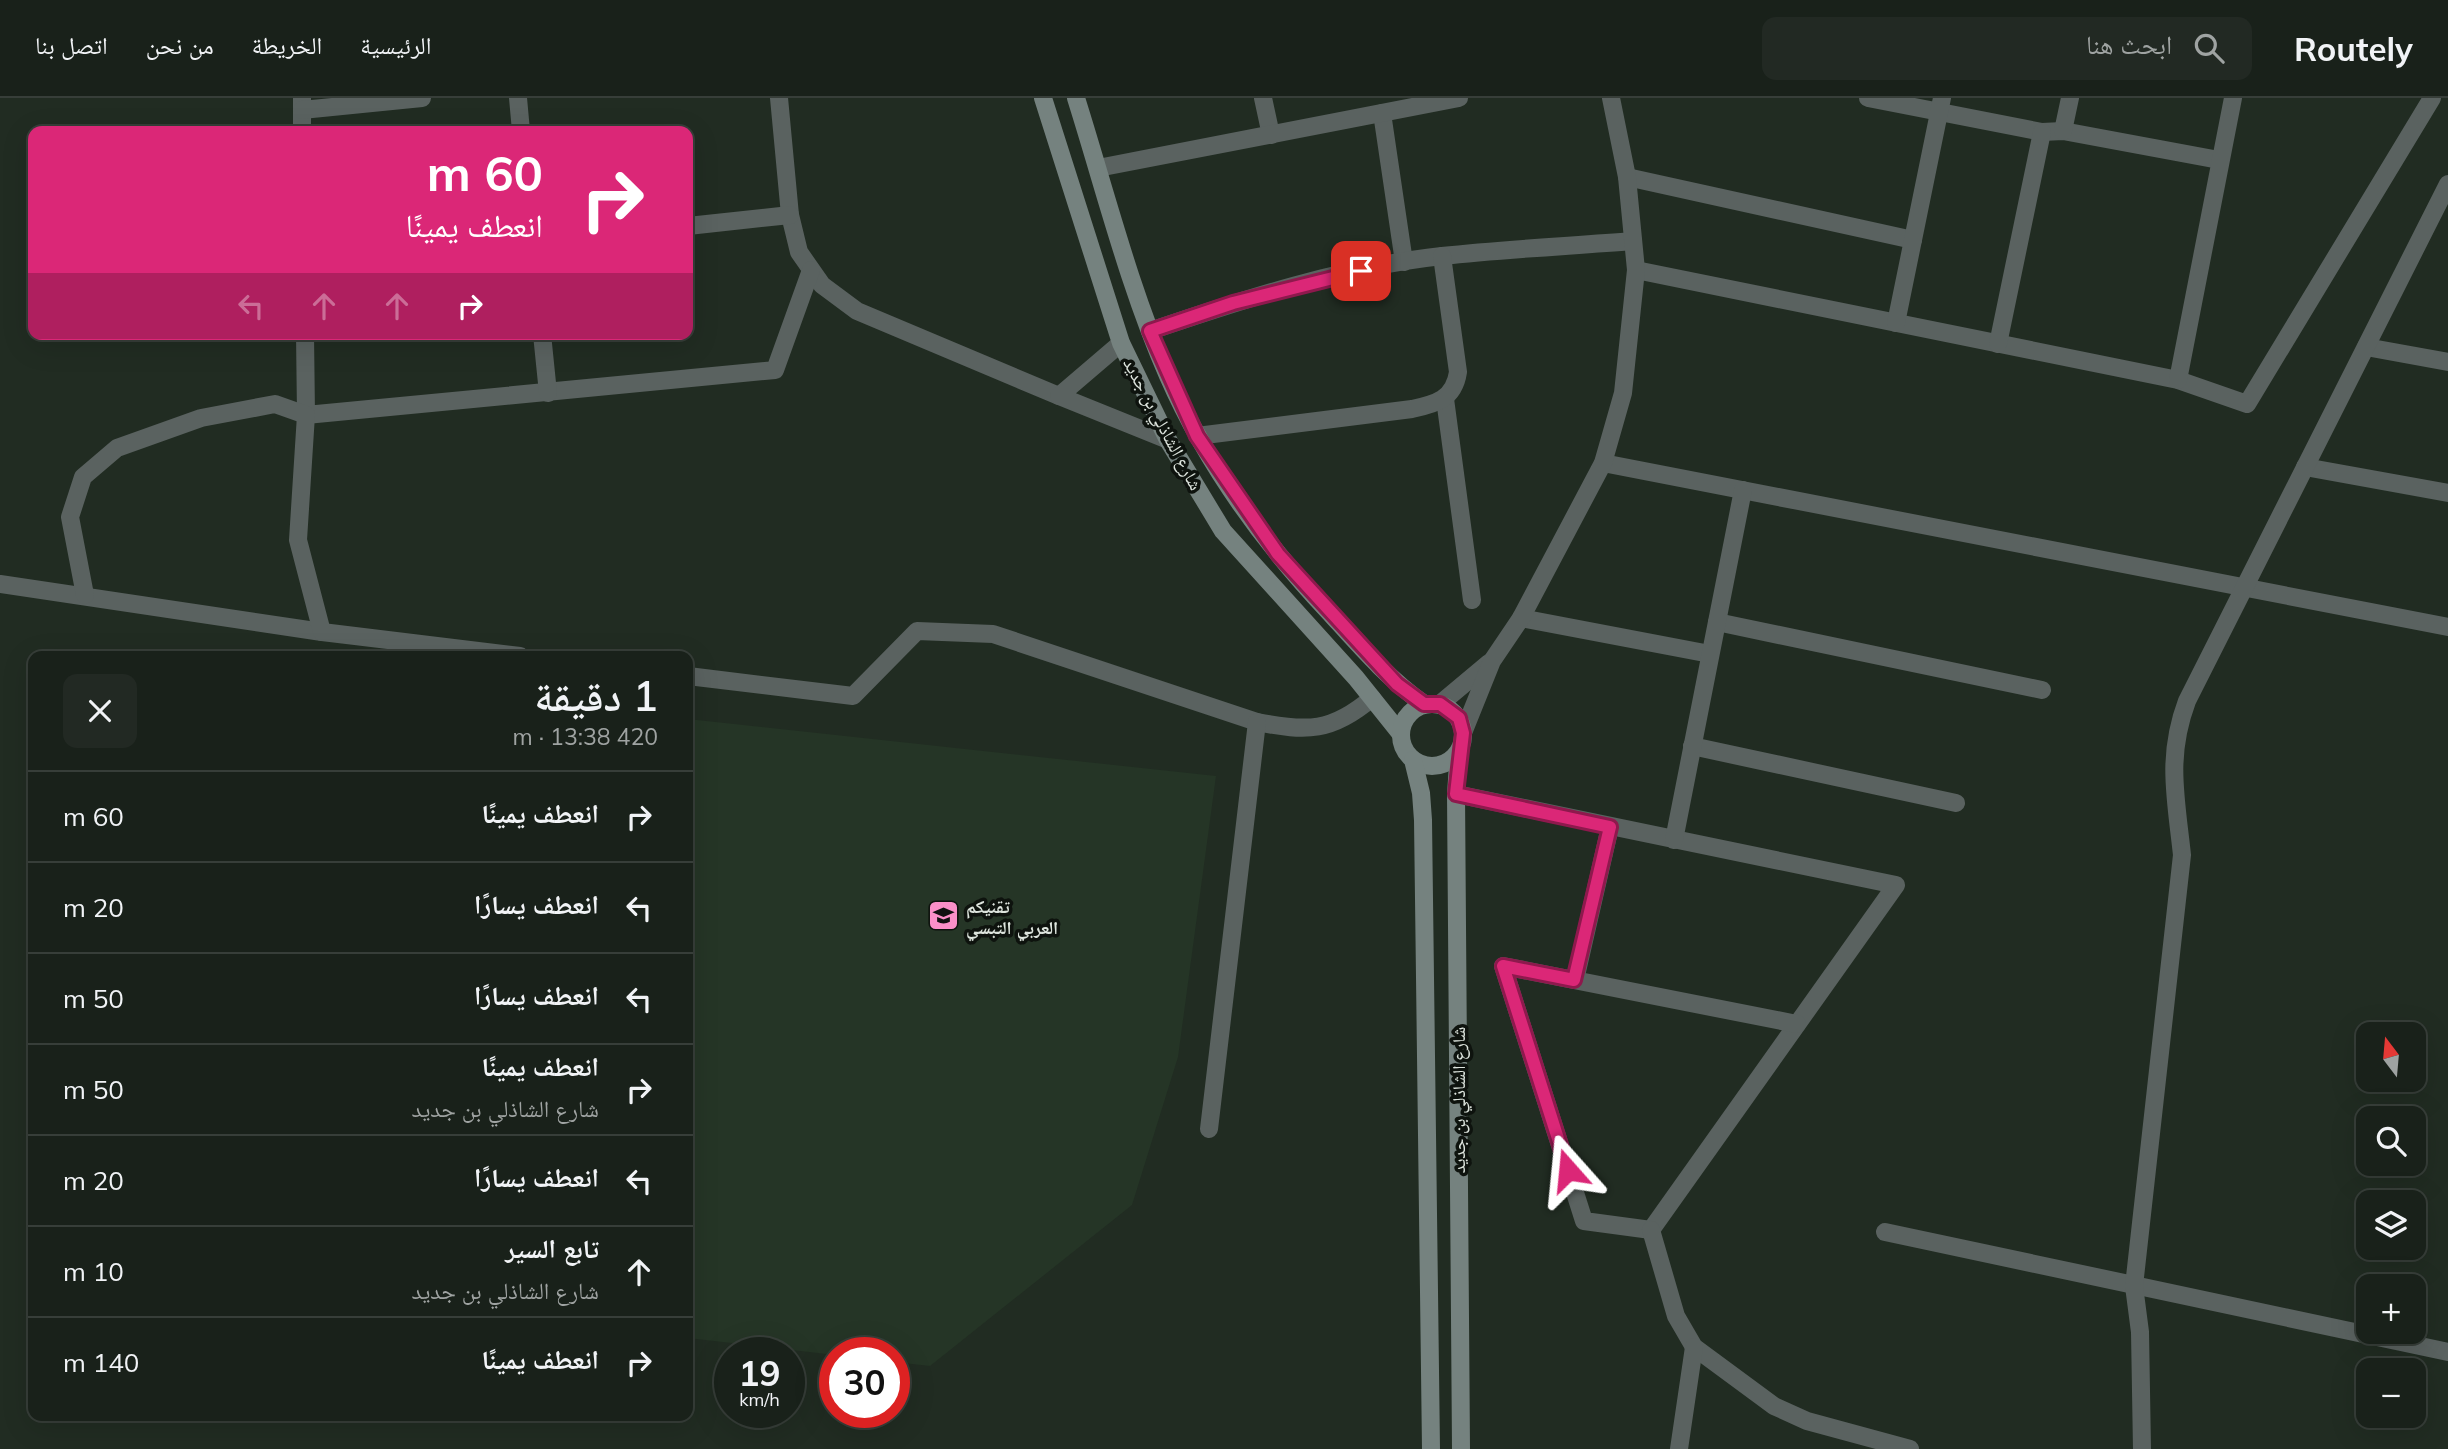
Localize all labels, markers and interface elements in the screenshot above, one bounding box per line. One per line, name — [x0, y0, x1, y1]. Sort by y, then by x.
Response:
search box — [1762, 17, 2252, 80]
text: ابحث هنا — [2086, 28, 2172, 61]
text: Routely — [2294, 28, 2413, 69]
icon: search — [2190, 29, 2228, 67]
text: اتصل بنا — [35, 30, 108, 60]
text: من نحن — [146, 30, 214, 60]
text: الخريطة — [252, 30, 322, 60]
text: الرئيسية — [360, 30, 431, 60]
text: 60 m — [427, 142, 543, 203]
icon: right — [567, 154, 658, 245]
text: انعطف يمينًا — [406, 205, 543, 245]
pin — [1331, 241, 1391, 301]
icon: arrive — [1342, 252, 1380, 290]
icon: left — [232, 287, 270, 325]
icon: ahead — [305, 287, 343, 325]
icon: ahead — [378, 287, 416, 325]
icon: right — [451, 287, 489, 325]
street label: شارع الشاذلي بن جديد — [1115, 354, 1208, 496]
text: 1 دقيقة — [534, 669, 658, 722]
button: close — [63, 674, 137, 748]
text: 420 m · 13:38 — [513, 722, 658, 751]
text: انعطف يمينًا — [482, 797, 599, 830]
icon: right — [620, 798, 658, 836]
text: 60 m — [63, 800, 124, 833]
text: انعطف يسارًا — [474, 888, 599, 921]
icon: left — [620, 889, 658, 927]
text: 20 m — [63, 891, 124, 924]
place label: تقنيكم العربي التبسي — [966, 895, 1058, 942]
school or university icon: تقنيكم العربي التبسي — [926, 899, 960, 933]
text: انعطف يسارًا — [474, 979, 599, 1012]
icon: left — [620, 980, 658, 1018]
text: 50 m — [63, 982, 124, 1015]
north arrow — [2356, 1022, 2426, 1092]
map controls — [2356, 1022, 2426, 1428]
street label: شارع الشاذلي بن جديد — [1447, 1027, 1473, 1173]
text: انعطف يمينًا — [482, 1050, 599, 1083]
icon: right — [620, 1071, 658, 1109]
text: 50 m — [63, 1073, 124, 1106]
text: شارع الشاذلي بن جديد — [412, 1094, 599, 1123]
button: search — [2356, 1106, 2426, 1176]
position arrow — [1531, 1133, 1605, 1207]
text: انعطف يسارًا — [474, 1161, 599, 1194]
icon: left — [620, 1162, 658, 1200]
text: 20 m — [63, 1164, 124, 1197]
button: layers — [2356, 1190, 2426, 1260]
text: تابع السير — [505, 1232, 599, 1265]
icon: ahead — [620, 1253, 658, 1291]
text: 10 m — [63, 1255, 124, 1288]
button: + — [2356, 1274, 2426, 1344]
text: شارع الشاذلي بن جديد — [412, 1276, 599, 1305]
speed limit sign: 30 — [819, 1337, 910, 1428]
text: انعطف يمينًا — [482, 1343, 599, 1376]
icon: right — [620, 1344, 658, 1382]
text: 140 m — [63, 1346, 139, 1379]
text: 19 — [738, 1351, 781, 1395]
button: − — [2356, 1358, 2426, 1428]
text: km/h — [739, 1388, 780, 1411]

